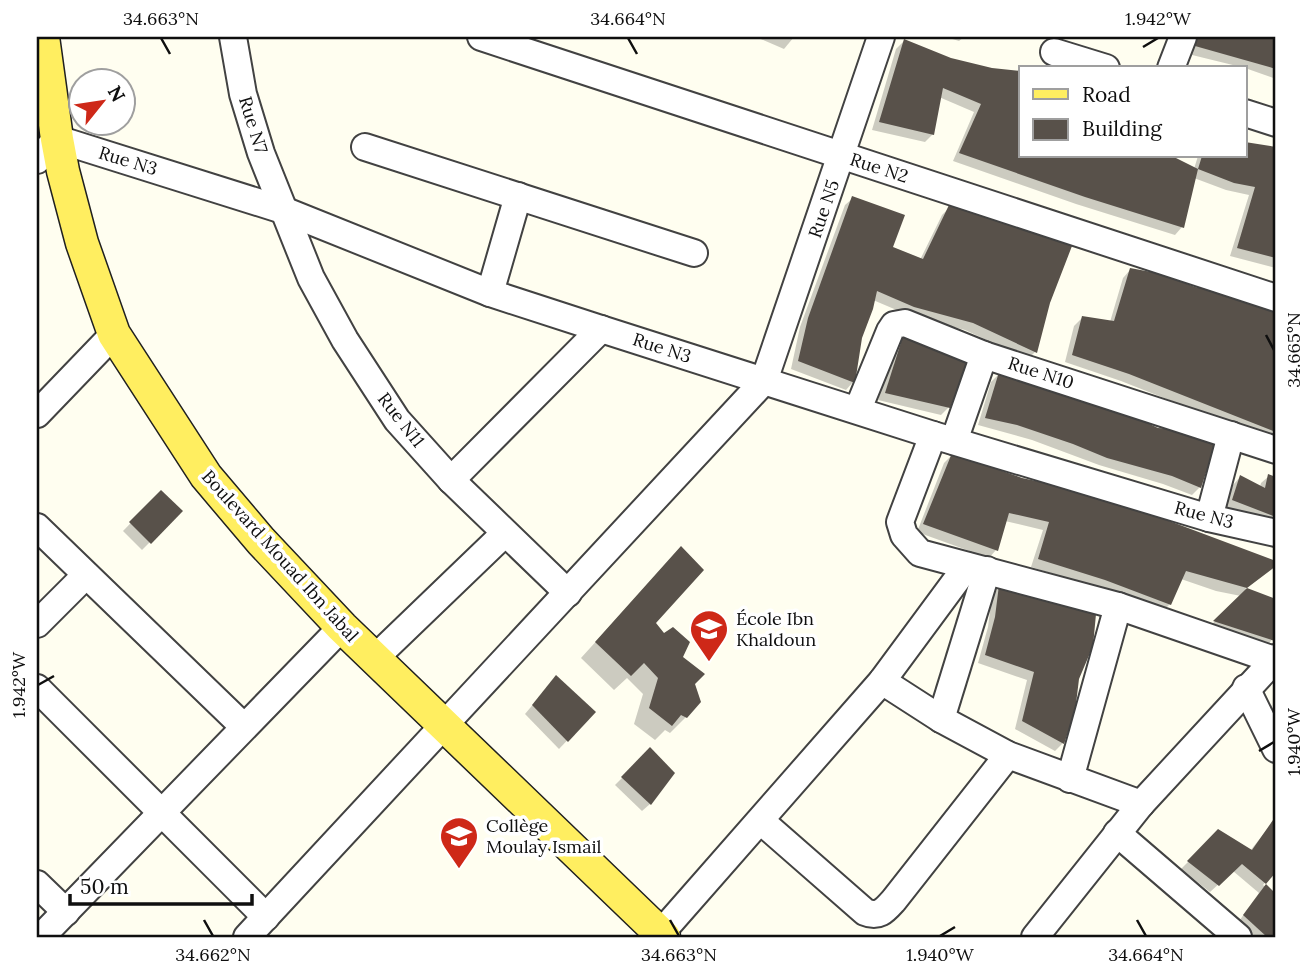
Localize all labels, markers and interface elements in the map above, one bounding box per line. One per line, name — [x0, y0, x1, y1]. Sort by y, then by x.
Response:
text: 34.663°N — [123, 7, 199, 30]
text: 34.664°N — [590, 7, 666, 30]
text: 1.942°W — [1125, 7, 1192, 30]
north arrow — [66, 66, 136, 136]
legend — [1019, 66, 1246, 158]
text: N — [103, 81, 131, 106]
text: Road — [1082, 81, 1131, 108]
street label: Rue N7 — [234, 93, 273, 156]
text: Building — [1082, 115, 1162, 142]
street label: Rue N3 — [96, 141, 160, 180]
street label: Rue N2 — [847, 147, 911, 188]
street label: Rue N5 — [803, 177, 844, 241]
text: 34.665°N — [1282, 312, 1305, 388]
street label: Rue N3 — [630, 327, 694, 368]
street label: Rue N10 — [1005, 351, 1077, 394]
street label: Rue N11 — [373, 388, 430, 452]
street label: Boulevard Mouad Ibn Jabal — [197, 465, 364, 646]
street label: Rue N3 — [1172, 496, 1236, 533]
place label: École Ibn Khaldoun — [736, 607, 816, 651]
school or university icon: École Ibn Khaldoun — [688, 608, 730, 663]
text: 1.942°W — [7, 651, 30, 718]
text: 1.940°W — [1282, 707, 1305, 776]
place label: Collège Moulay Ismail — [486, 814, 602, 858]
school or university icon: Collège Moulay Ismail — [438, 815, 480, 870]
scale bar — [70, 862, 252, 906]
text: 50 m — [80, 873, 129, 900]
text: 34.662°N — [175, 943, 251, 966]
text: 34.663°N — [641, 943, 717, 966]
text: 1.940°W — [906, 943, 975, 966]
text: 34.664°N — [1108, 943, 1184, 966]

